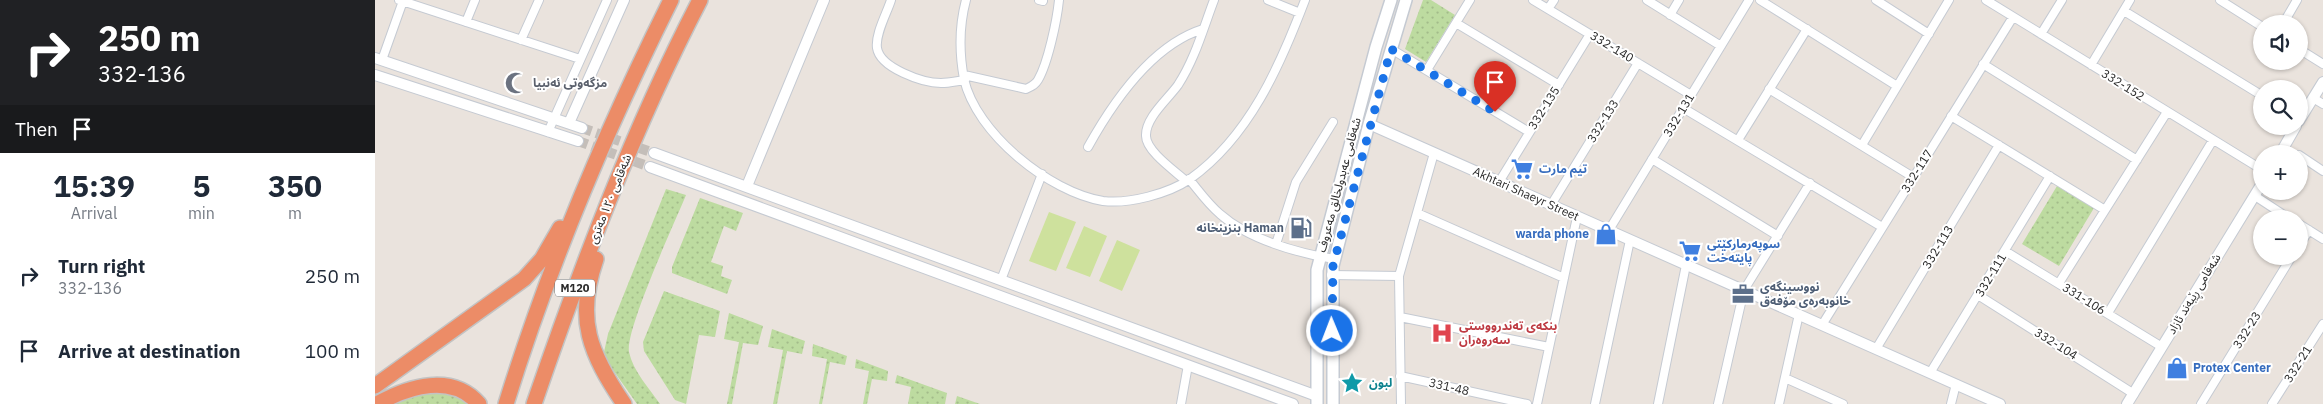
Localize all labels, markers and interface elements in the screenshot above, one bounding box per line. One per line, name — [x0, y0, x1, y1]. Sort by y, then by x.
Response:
text: 250 m — [98, 15, 201, 61]
map controls — [2253, 15, 2308, 265]
button: sound — [2253, 15, 2308, 70]
icon: right — [15, 20, 80, 85]
street label: 332-140 — [1588, 28, 1637, 65]
text: 332-136 — [98, 59, 186, 88]
pin — [1474, 61, 1516, 112]
street label: 332-152 — [2099, 65, 2148, 104]
icon: arrive — [1481, 68, 1509, 96]
mosque icon: مزگەوتی ئەنبیا — [503, 70, 529, 96]
place label: مزگەوتی ئەنبیا — [533, 75, 607, 90]
button: search — [2253, 80, 2308, 135]
street label: 332-135 — [1524, 83, 1563, 132]
street label: 332-131 — [1660, 90, 1697, 139]
street label: 332-133 — [1583, 96, 1622, 145]
icon: arrive — [68, 115, 96, 143]
street label: شەقامی عەبدولخالق مەعروف — [1313, 116, 1365, 254]
text: Then — [15, 117, 58, 141]
button: + — [2253, 145, 2308, 200]
street label: 332-117 — [1897, 146, 1936, 195]
street label: شەقامی ١٢٠ مەتری — [585, 152, 634, 246]
supermarket icon: تيم مارت — [1509, 156, 1535, 182]
place label: تيم مارت — [1539, 161, 1588, 178]
street label: Akhtari Shaeyr Street — [1471, 163, 1582, 224]
text: 15:39 — [53, 166, 135, 205]
text: 5 — [192, 166, 210, 205]
text: 350 — [268, 166, 322, 205]
text: Arrival — [71, 203, 117, 223]
text: min — [188, 203, 215, 223]
text: m — [288, 203, 302, 223]
button: − — [2253, 210, 2308, 265]
fuel station icon: بنزینخانە Haman — [1288, 215, 1314, 241]
place label: بنزینخانە Haman — [1196, 220, 1284, 235]
shop icon: warda phone — [1593, 221, 1619, 247]
street label: 332-113 — [1919, 222, 1956, 271]
place label: warda phone — [1515, 226, 1589, 241]
place label: سوپەرمارکێتی پایتەخت — [1707, 236, 1780, 267]
supermarket icon: سوپەرمارکێتی پایتەخت — [1677, 238, 1703, 264]
street label: 332-111 — [1972, 250, 2009, 299]
street label: شەقامی ڕێبەند ئازاد — [2164, 251, 2227, 339]
text: Turn right — [58, 254, 145, 278]
icon: right — [15, 262, 43, 290]
text: 250 m — [305, 264, 360, 288]
text: 332-136 — [58, 278, 122, 298]
place label: نووسینگەی خانوبەرەی مۆفەق — [1760, 279, 1851, 308]
street label: 331-106 — [2060, 279, 2109, 318]
road number: M120 — [555, 280, 595, 296]
office icon: نووسینگەی خانوبەرەی مۆفەق — [1730, 281, 1756, 307]
position arrow — [1305, 304, 1357, 356]
street label: 332-23 — [2229, 308, 2264, 351]
place label: بنکەی تەندرووستی سەروەران — [1459, 318, 1557, 347]
hospital icon: بنکەی تەندرووستی سەروەران — [1429, 320, 1455, 346]
street label: 332-104 — [2032, 324, 2081, 363]
icon: arrive — [15, 337, 43, 365]
text: Arrive at destination — [58, 339, 241, 363]
text: 100 m — [305, 339, 360, 363]
street label: 332-21 — [2280, 342, 2315, 385]
shop icon: Protex Center — [2164, 355, 2190, 381]
place label: Protex Center — [2193, 360, 2271, 375]
place icon: لبون — [1339, 370, 1365, 396]
place label: لبون — [1369, 375, 1392, 390]
street label: 331-48 — [1428, 375, 1471, 398]

